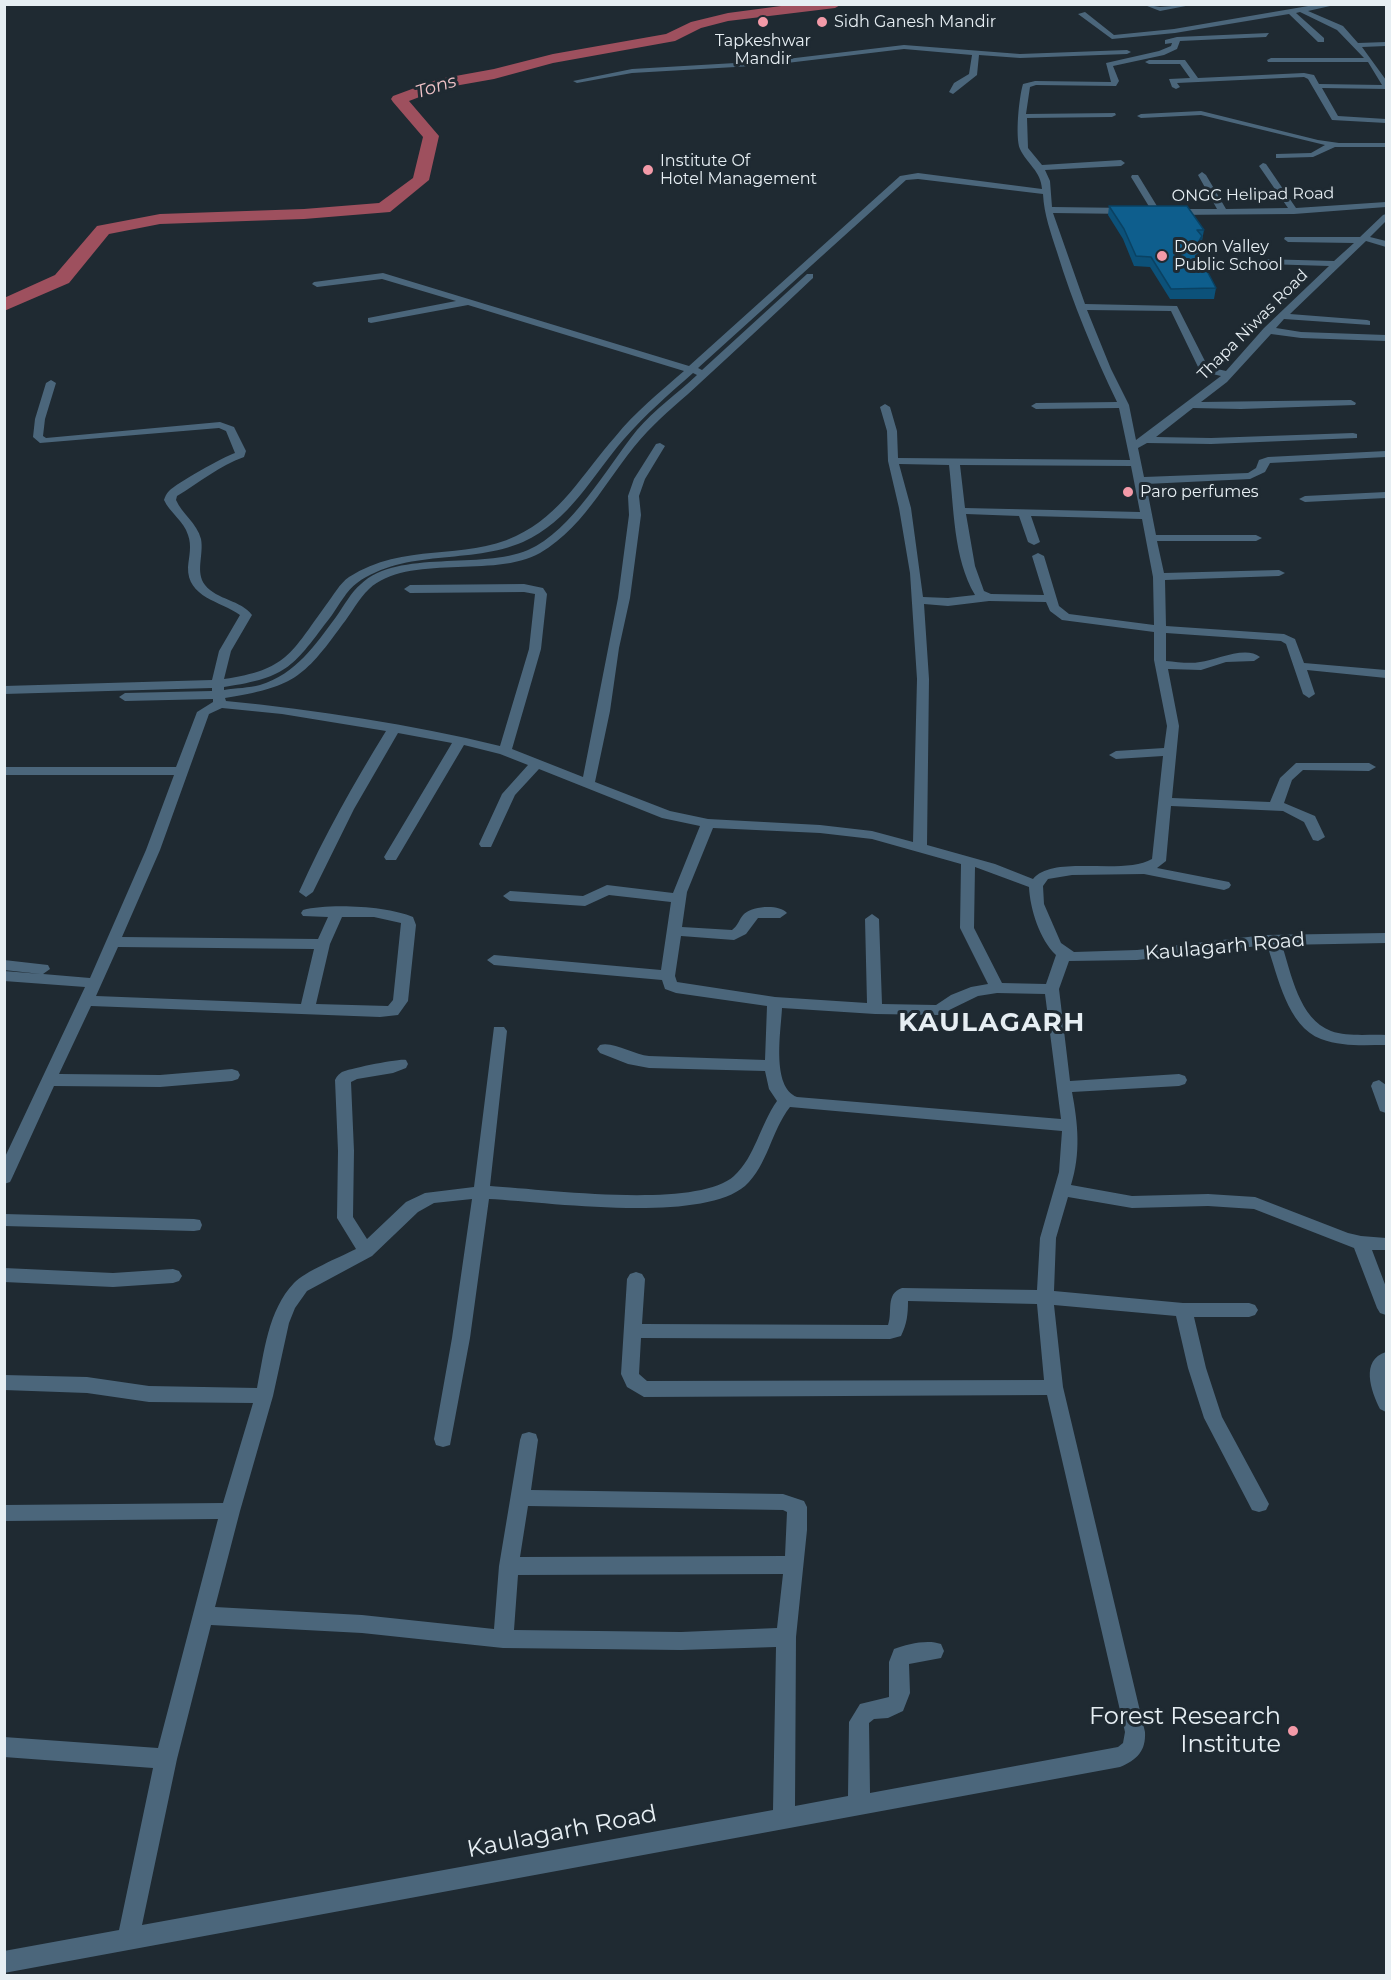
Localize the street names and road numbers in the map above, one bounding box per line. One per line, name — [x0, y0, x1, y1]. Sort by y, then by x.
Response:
street label: ONGC Helipad Road — [1171, 184, 1335, 206]
street label: Thapa Niwas Road — [1194, 266, 1312, 384]
street label: Kaulagarh Road — [1144, 928, 1306, 966]
street label: Kaulagarh Road — [465, 1799, 659, 1865]

